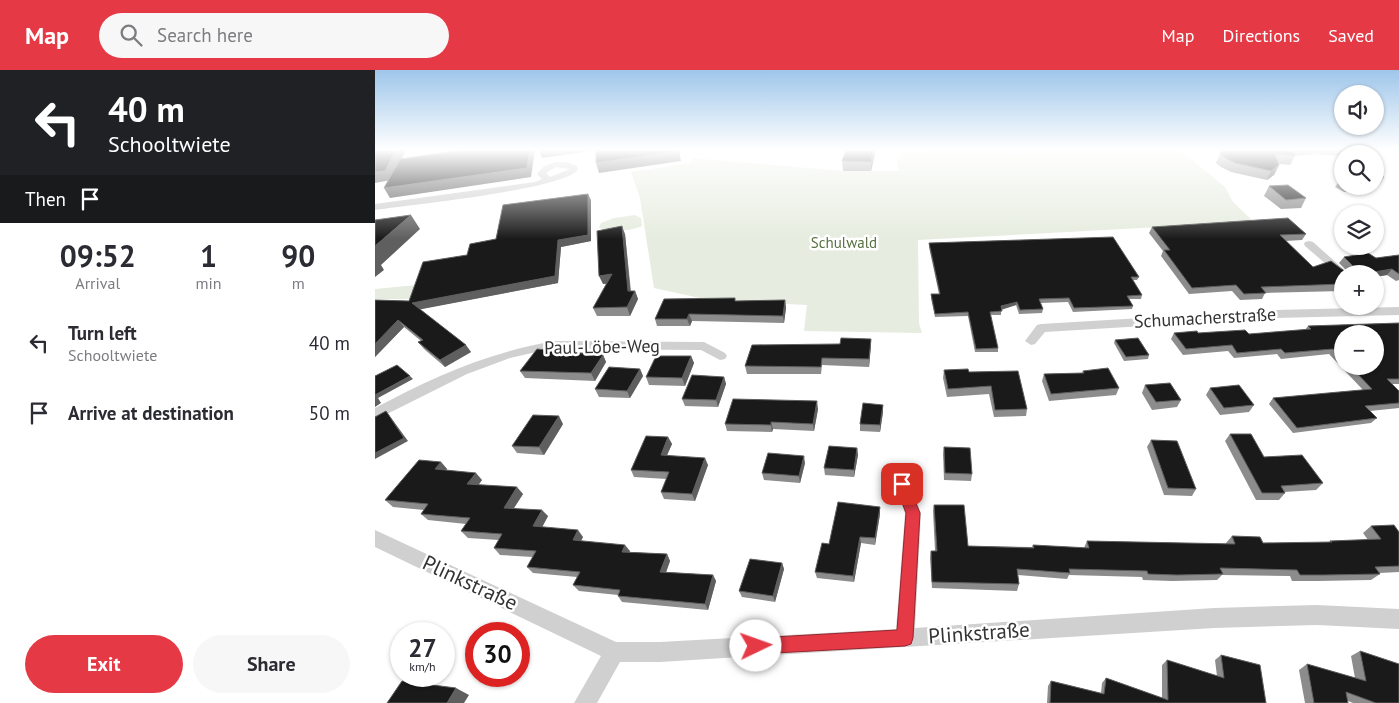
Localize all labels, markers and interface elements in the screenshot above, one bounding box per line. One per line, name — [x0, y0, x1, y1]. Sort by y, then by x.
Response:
search box — [99, 13, 449, 58]
text: Map — [25, 20, 69, 51]
icon: search — [117, 21, 145, 49]
text: Search here — [157, 23, 253, 47]
text: Map — [1162, 24, 1194, 47]
text: Directions — [1222, 24, 1300, 47]
text: Saved — [1328, 24, 1374, 47]
map controls — [1334, 85, 1384, 375]
button: sound — [1334, 85, 1384, 135]
text: 40 m — [108, 86, 185, 132]
icon: left — [25, 90, 90, 155]
text: Schooltwiete — [108, 130, 231, 158]
button: search — [1334, 145, 1384, 195]
icon: arrive — [76, 185, 104, 213]
text: Then — [25, 187, 66, 211]
button: layers — [1334, 205, 1384, 255]
park label: Schulwald — [811, 233, 877, 252]
text: 09:52 — [60, 236, 136, 275]
text: 1 — [200, 236, 217, 275]
text: 90 — [281, 236, 315, 275]
button: + — [1334, 265, 1384, 315]
text: Arrival — [75, 273, 120, 293]
text: min — [196, 273, 222, 293]
text: m — [292, 273, 305, 293]
street label: Schumacherstraße — [1133, 302, 1277, 333]
text: Turn left — [68, 321, 137, 345]
button: − — [1334, 325, 1384, 375]
icon: left — [25, 329, 53, 357]
text: 40 m — [309, 331, 350, 355]
street label: Paul-Löbe-Weg — [544, 334, 660, 359]
text: Schooltwiete — [68, 345, 157, 365]
icon: arrive — [25, 399, 53, 427]
text: Arrive at destination — [68, 401, 234, 425]
text: 50 m — [309, 401, 350, 425]
pin — [881, 463, 923, 505]
icon: arrive — [888, 470, 916, 498]
street label: Plinkstraße — [418, 549, 522, 616]
street label: Plinkstraße — [927, 615, 1031, 650]
position arrow — [729, 619, 781, 671]
speed limit sign: 30 — [465, 622, 530, 687]
text: 27 — [408, 632, 437, 664]
button: Exit — [25, 635, 183, 693]
button: Share — [193, 635, 350, 693]
text: km/h — [409, 659, 436, 674]

